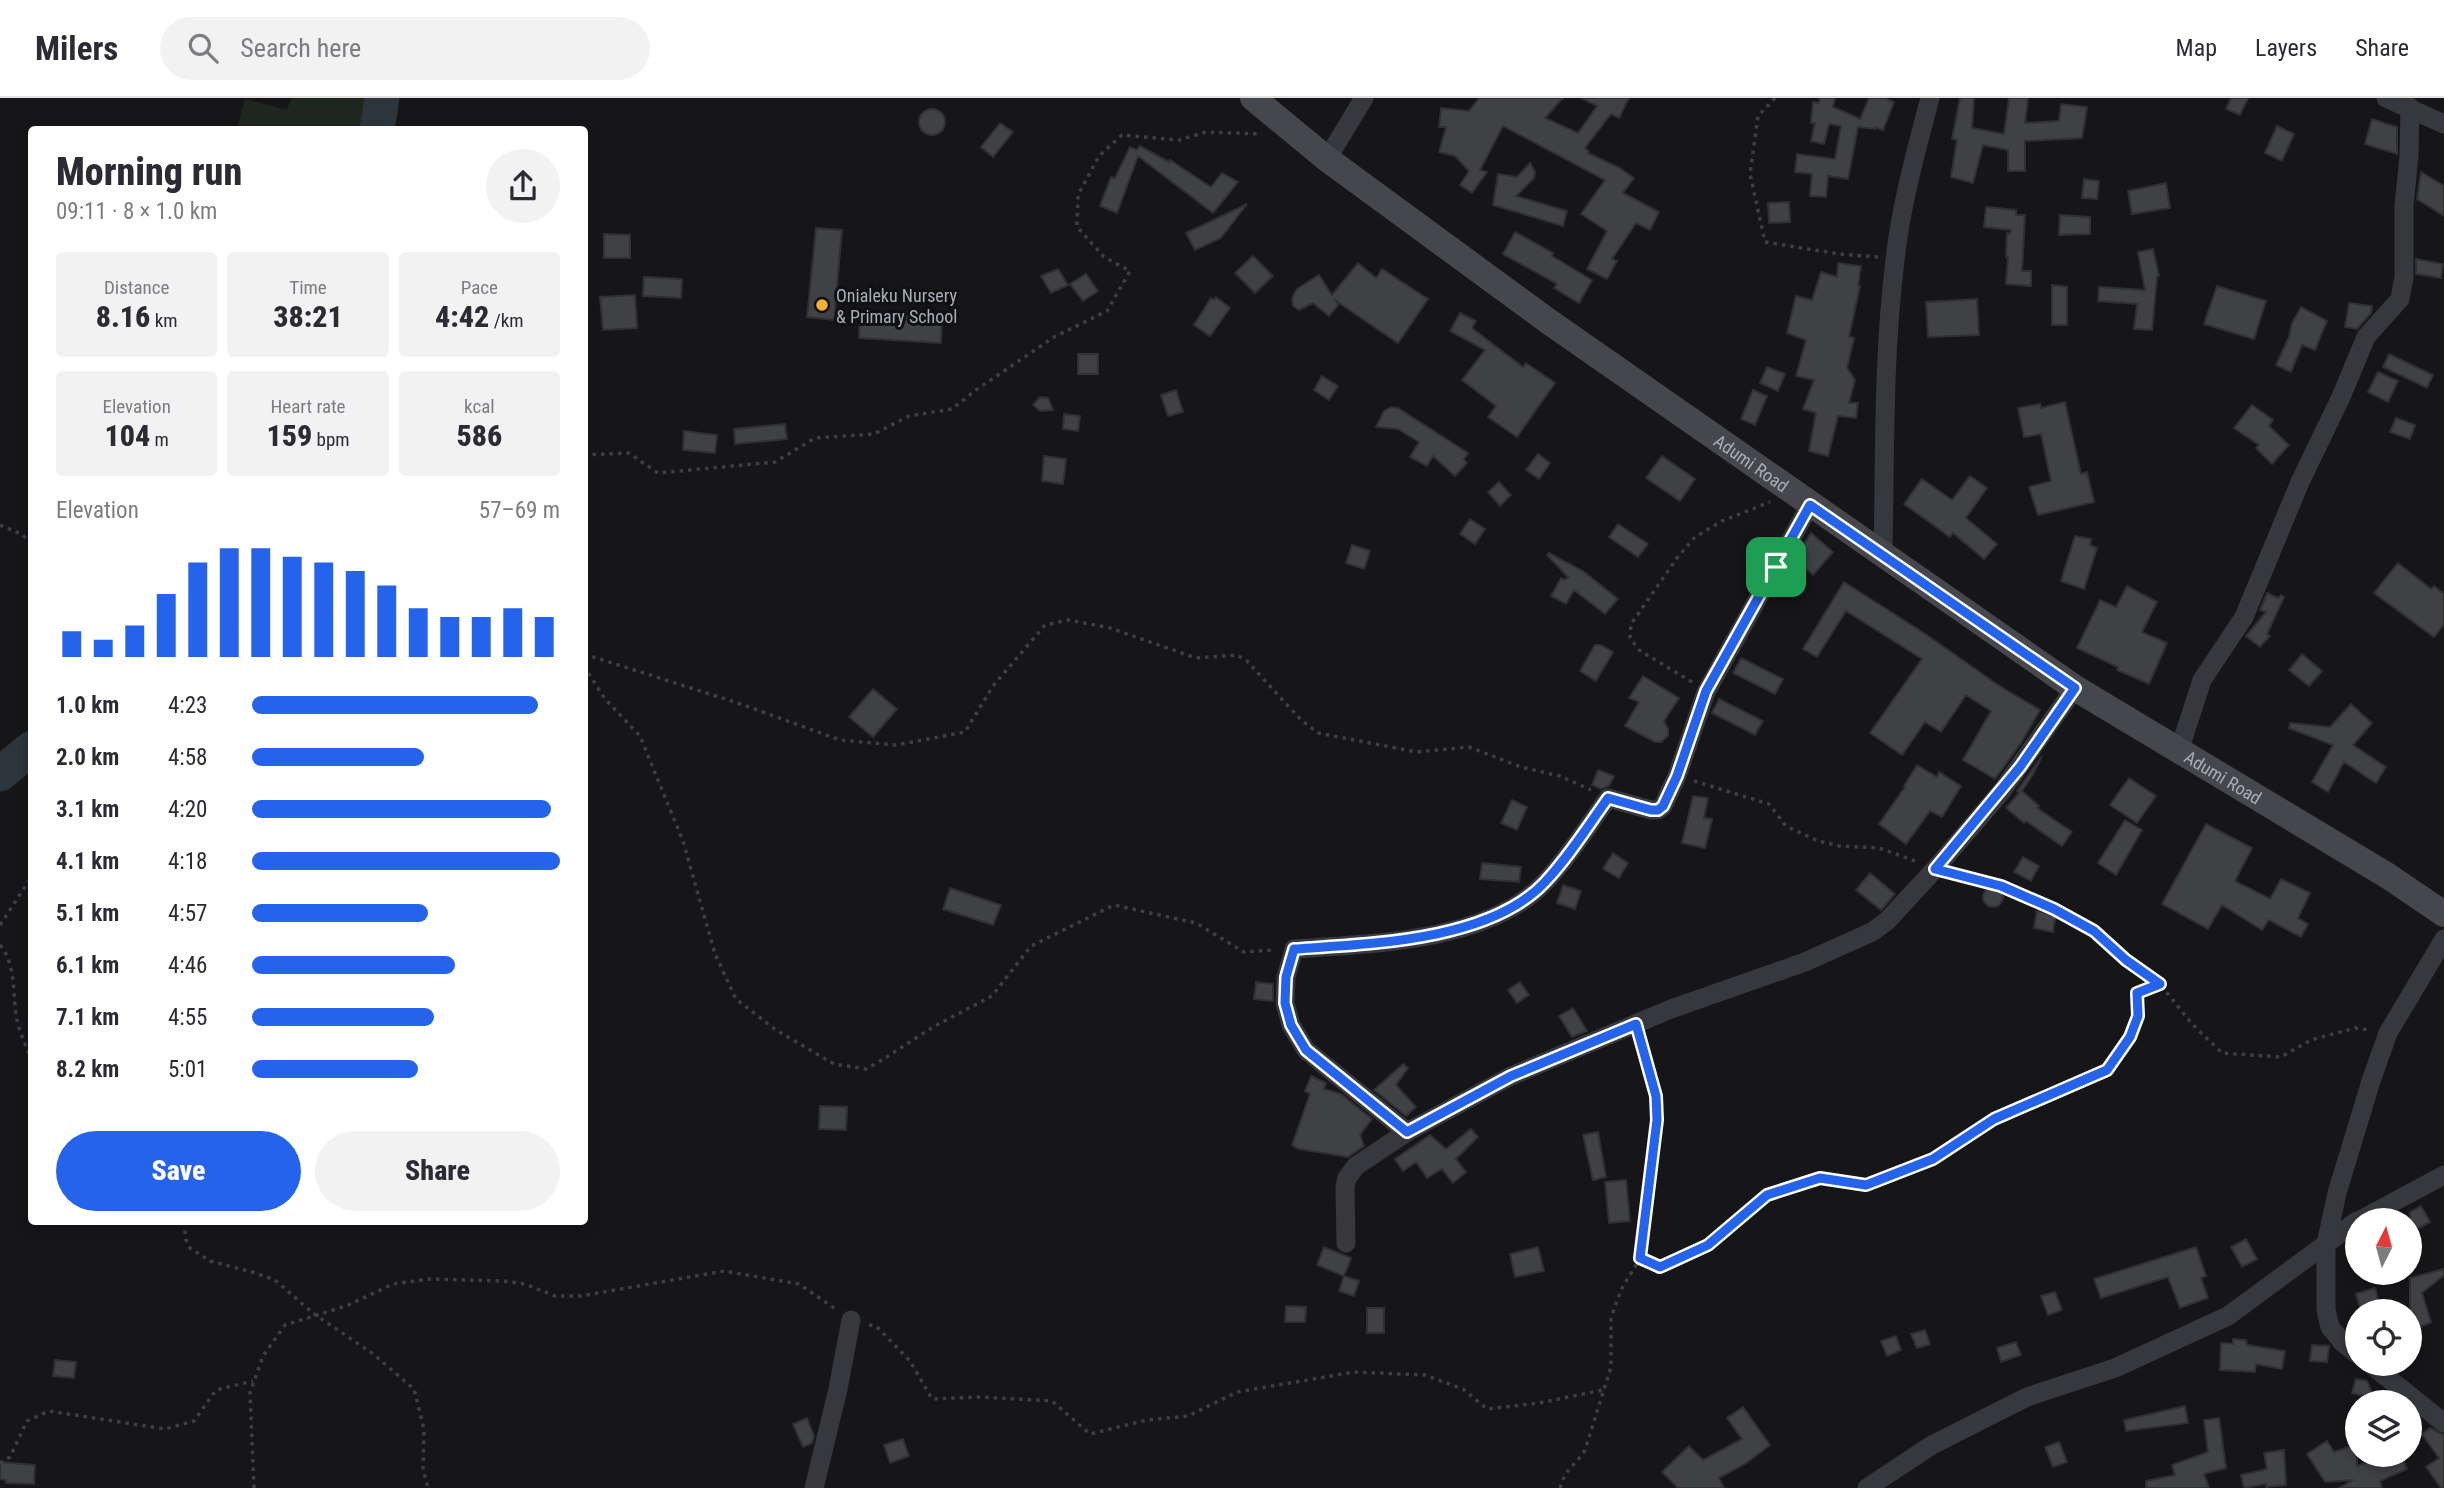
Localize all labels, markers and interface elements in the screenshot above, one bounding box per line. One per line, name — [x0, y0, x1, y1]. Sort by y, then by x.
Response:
search box — [160, 17, 650, 80]
text: Milers — [35, 29, 118, 68]
icon: search — [184, 29, 222, 67]
text: Search here — [240, 33, 361, 63]
text: Map — [2176, 34, 2217, 62]
text: Layers — [2255, 34, 2317, 62]
text: Share — [2355, 34, 2409, 62]
button: share — [486, 149, 560, 223]
text: Morning run — [56, 150, 242, 194]
text: 09:11 · 8 × 1.0 km — [56, 198, 217, 225]
text: Distance — [104, 276, 169, 299]
text: Time — [289, 276, 327, 299]
text: Pace — [461, 276, 498, 299]
place label: Onialeku Nursery & Primary School — [836, 285, 958, 327]
marker: Onialeku Nursery & Primary School — [814, 297, 830, 313]
text: 8.16 — [96, 299, 150, 334]
text: 38:21 — [273, 299, 343, 334]
text: 4:42 — [435, 299, 489, 334]
text: km — [150, 309, 178, 332]
text: /km — [489, 309, 524, 332]
text: Elevation — [102, 395, 171, 418]
text: Heart rate — [270, 395, 346, 418]
text: kcal — [464, 395, 495, 418]
text: 104 — [104, 418, 150, 453]
text: 159 — [266, 418, 312, 453]
text: 586 — [456, 418, 502, 453]
text: m — [150, 428, 169, 451]
text: bpm — [312, 428, 350, 451]
street label: Adumi Road — [1710, 430, 1793, 496]
text: Elevation — [56, 497, 139, 524]
text: 57–69 m — [479, 497, 560, 524]
pin — [1746, 537, 1806, 597]
icon: arrive — [1757, 548, 1795, 586]
text: 1.0 km — [56, 692, 119, 719]
text: 4:23 — [168, 692, 207, 719]
text: 2.0 km — [56, 744, 119, 771]
text: 4:58 — [168, 744, 207, 771]
street label: Adumi Road — [2181, 746, 2265, 808]
text: 3.1 km — [56, 796, 119, 823]
text: 4:20 — [168, 796, 207, 823]
text: 4.1 km — [56, 848, 119, 875]
text: 4:18 — [168, 848, 207, 875]
text: 5.1 km — [56, 900, 119, 927]
text: 4:57 — [168, 900, 207, 927]
text: 6.1 km — [56, 952, 119, 979]
text: 4:46 — [168, 952, 207, 979]
text: 7.1 km — [56, 1004, 119, 1031]
text: 4:55 — [168, 1004, 207, 1031]
text: 8.2 km — [56, 1056, 119, 1083]
text: 5:01 — [168, 1056, 207, 1083]
button: Save — [56, 1131, 301, 1211]
button: Share — [315, 1131, 560, 1211]
north arrow — [2345, 1208, 2422, 1284]
map controls — [2345, 1208, 2422, 1467]
button: locate — [2345, 1299, 2422, 1376]
button: layers — [2345, 1390, 2422, 1467]

